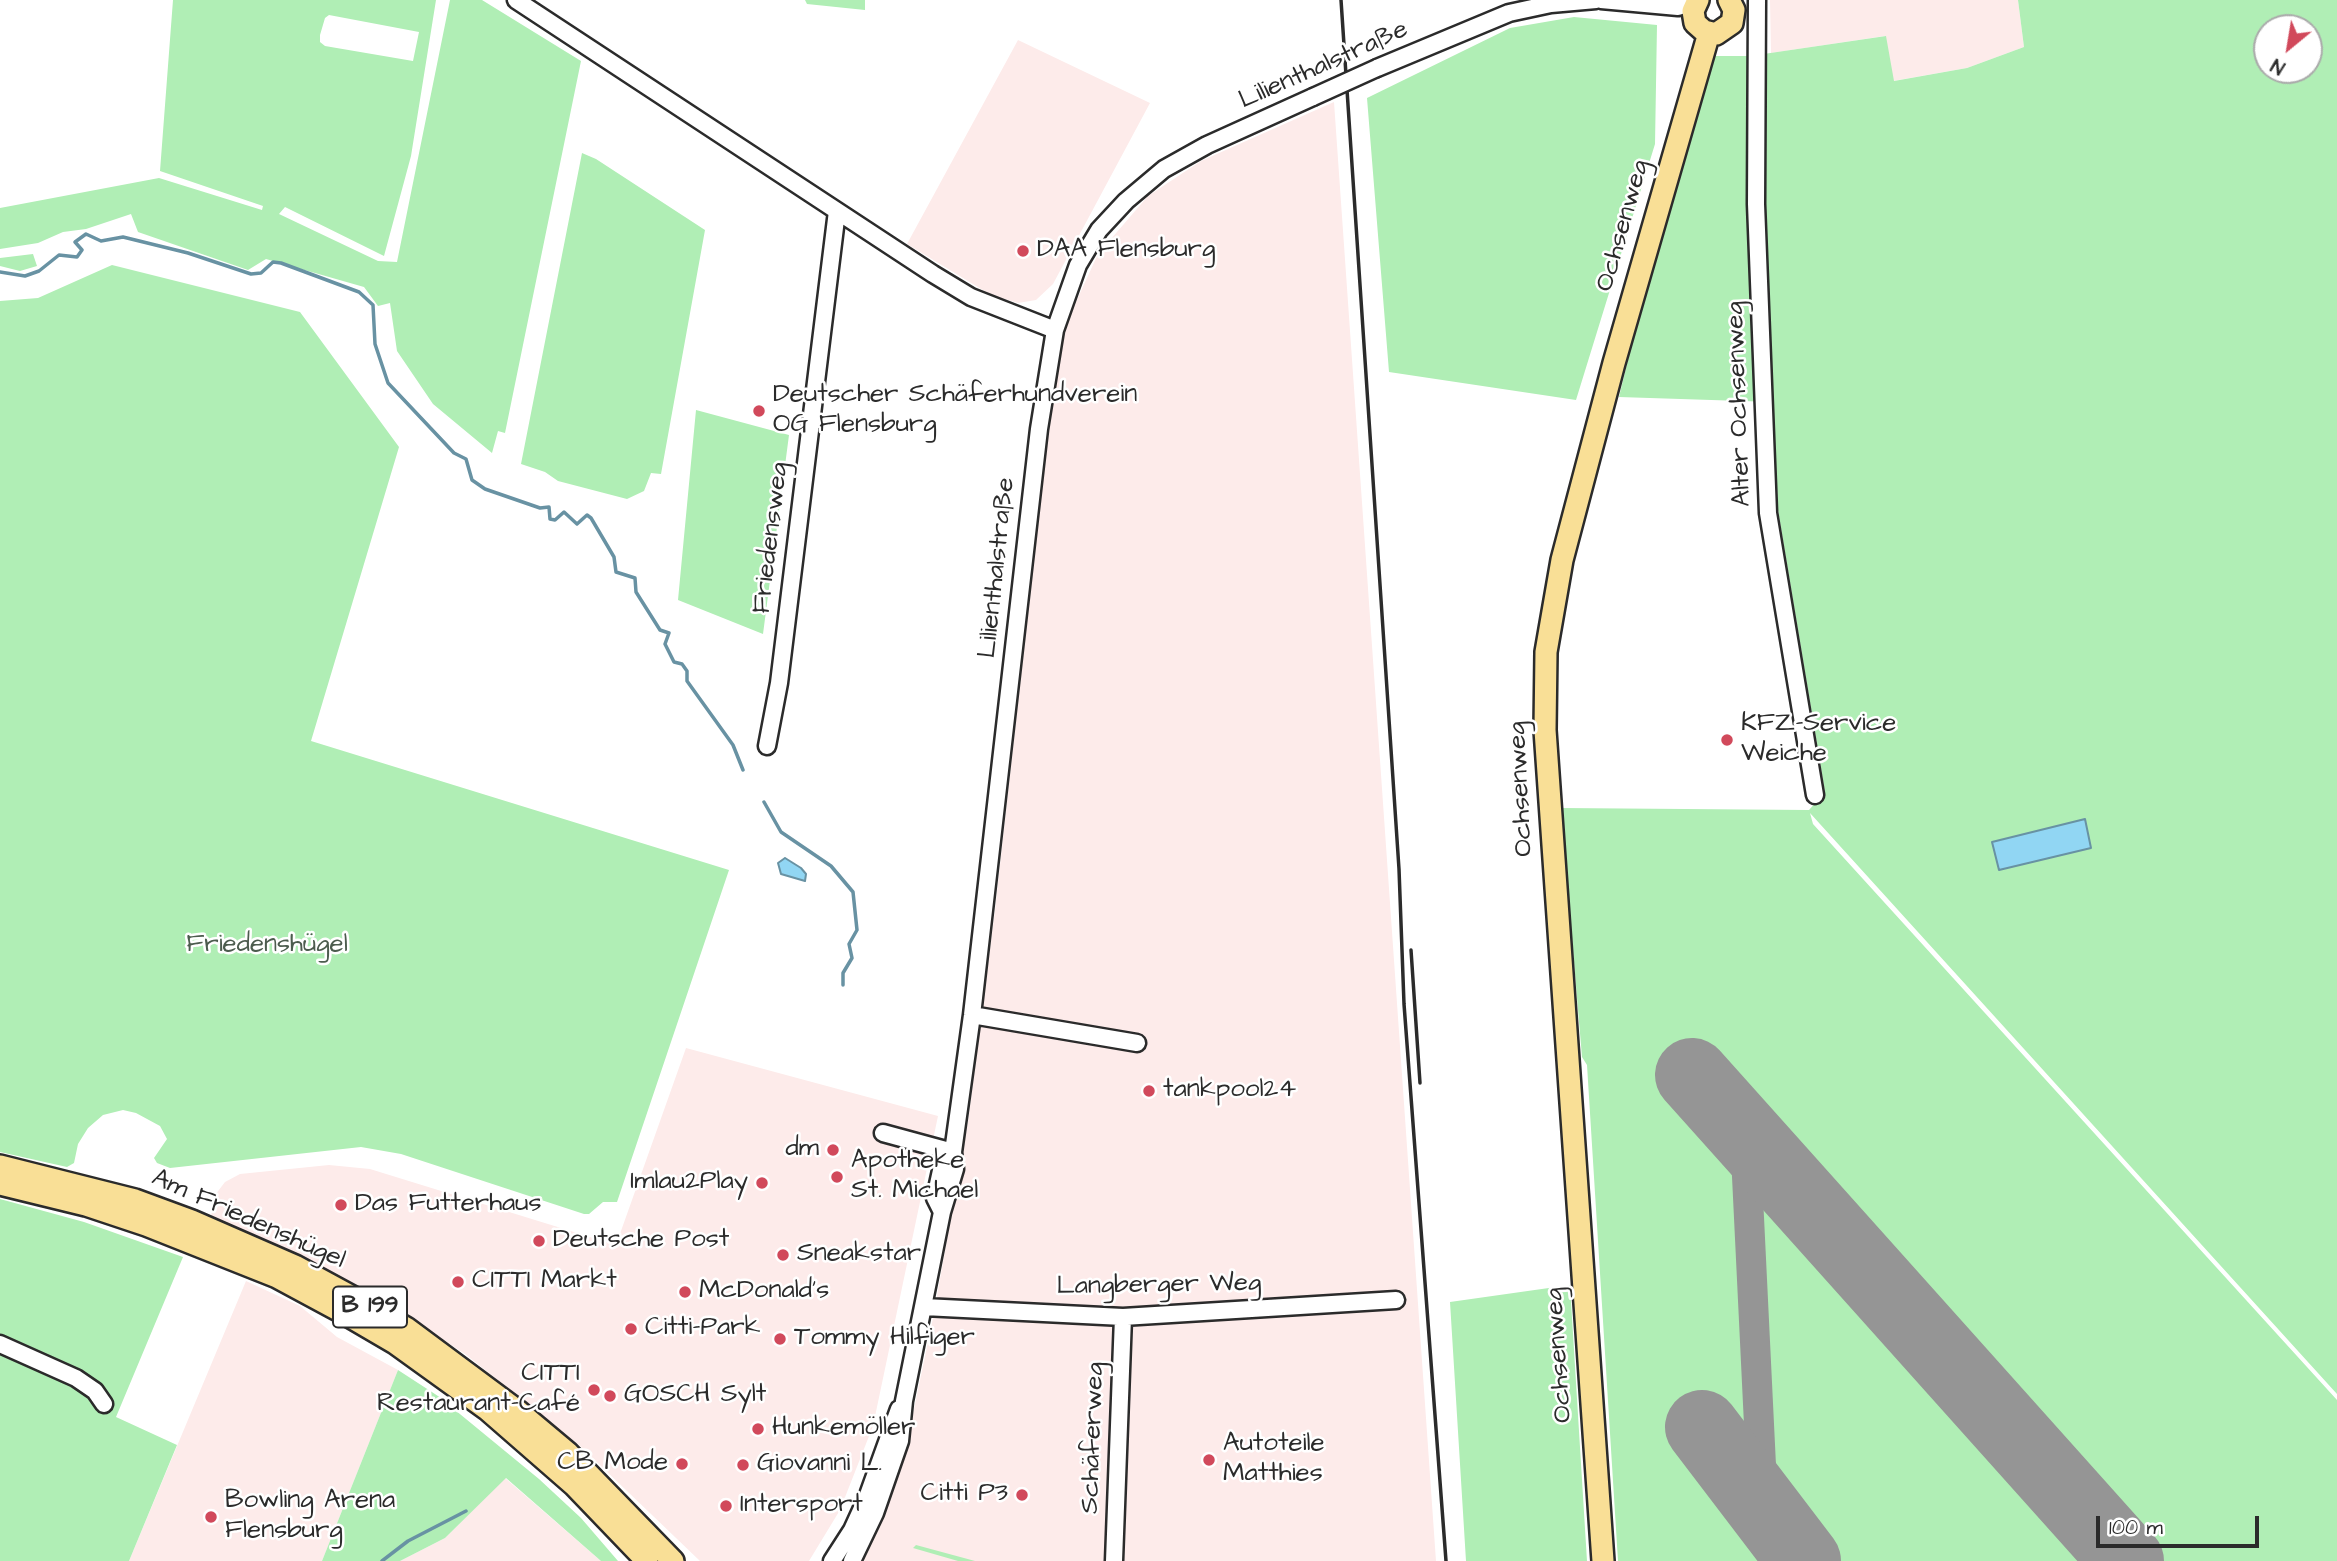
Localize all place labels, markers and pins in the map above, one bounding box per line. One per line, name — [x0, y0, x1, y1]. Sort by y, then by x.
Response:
place label: DAA Flensburg — [1037, 235, 1215, 267]
marker: DAA Flensburg — [1015, 243, 1031, 259]
place label: Deutscher Schäferhundverein OG Flensburg — [773, 380, 1137, 442]
marker: Deutscher Schäferhundverein OG Flensburg — [751, 403, 767, 419]
place label: KFZ-Service Weiche — [1741, 709, 1896, 770]
marker: KFZ-Service Weiche — [1719, 732, 1735, 748]
place label: tankpool24 — [1163, 1075, 1296, 1107]
marker: tankpool24 — [1141, 1083, 1157, 1099]
place label: dm — [785, 1134, 819, 1166]
marker: dm — [825, 1142, 841, 1158]
place label: Apotheke St. Michael — [851, 1146, 978, 1208]
place label: Imlau2Play — [630, 1167, 748, 1199]
marker: Apotheke St. Michael — [829, 1169, 845, 1185]
marker: Imlau2Play — [754, 1175, 770, 1191]
place label: Das Futterhaus — [355, 1189, 542, 1221]
marker: Das Futterhaus — [333, 1197, 349, 1213]
place label: Deutsche Post — [553, 1225, 729, 1257]
marker: Deutsche Post — [531, 1233, 547, 1249]
place label: Sneakstar — [797, 1239, 921, 1271]
marker: Sneakstar — [775, 1247, 791, 1263]
place label: CITTI Markt — [472, 1266, 617, 1298]
marker: CITTI Markt — [450, 1274, 466, 1290]
place label: McDonald's — [699, 1276, 829, 1308]
marker: McDonald's — [677, 1284, 693, 1300]
place label: Citti-Park — [645, 1313, 761, 1345]
marker: Citti-Park — [623, 1321, 639, 1337]
place label: Tommy Hilfiger — [794, 1323, 975, 1355]
marker: Tommy Hilfiger — [772, 1331, 788, 1347]
place label: CITTI Restaurant-Café — [377, 1359, 580, 1420]
place label: GOSCH Sylt — [624, 1380, 766, 1412]
marker: CITTI Restaurant-Café — [586, 1382, 602, 1398]
marker: GOSCH Sylt — [602, 1388, 618, 1404]
place label: Hunkemöller — [772, 1413, 915, 1445]
marker: Hunkemöller — [750, 1421, 766, 1437]
place label: Autoteile Matthies — [1223, 1429, 1325, 1490]
place label: CB Mode — [557, 1448, 668, 1480]
place label: Giovanni L. — [757, 1449, 882, 1481]
marker: Autoteile Matthies — [1201, 1452, 1217, 1468]
marker: CB Mode — [674, 1456, 690, 1472]
marker: Giovanni L. — [735, 1457, 751, 1473]
place label: Citti P3 — [920, 1479, 1008, 1511]
place label: Bowling Arena Flensburg — [225, 1486, 395, 1548]
marker: Citti P3 — [1014, 1487, 1030, 1503]
place label: Intersport — [740, 1490, 863, 1522]
marker: Intersport — [718, 1498, 734, 1514]
marker: Bowling Arena Flensburg — [203, 1509, 219, 1525]

